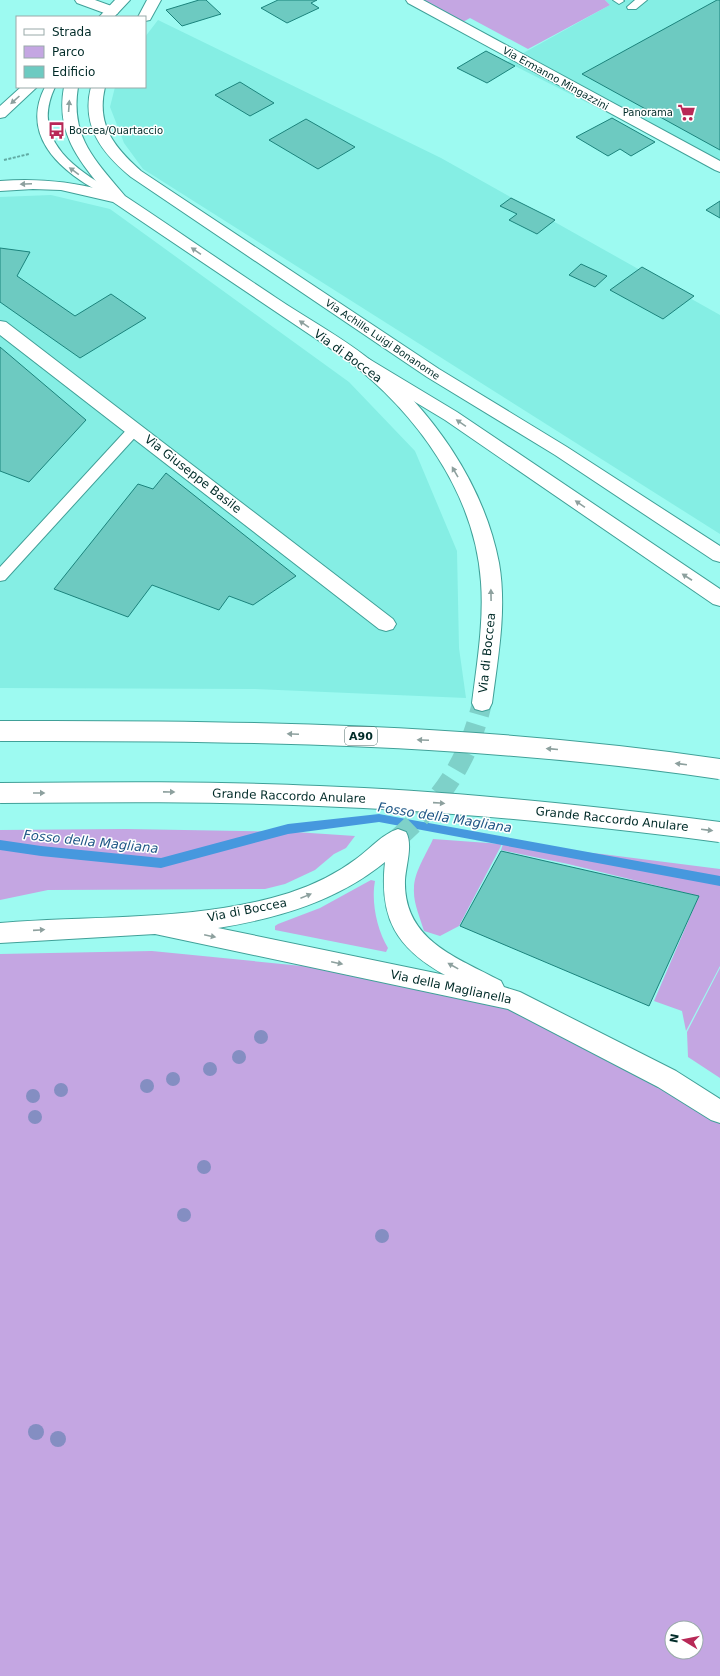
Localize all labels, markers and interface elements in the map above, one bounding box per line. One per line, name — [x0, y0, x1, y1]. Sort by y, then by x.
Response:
legend — [16, 16, 146, 88]
text: Strada — [52, 25, 92, 39]
text: Parco — [52, 45, 85, 59]
street label: Via Ermanno Mingazzini — [501, 45, 611, 112]
text: Edificio — [52, 65, 95, 79]
one-way arrow — [10, 96, 20, 105]
one-way arrow — [65, 100, 72, 112]
supermarket icon: Panorama — [676, 102, 696, 122]
place label: Panorama — [623, 107, 673, 118]
bus stop icon: Boccea/Quartaccio — [46, 120, 66, 140]
place label: Boccea/Quartaccio — [69, 125, 163, 136]
one-way arrow — [68, 167, 79, 176]
one-way arrow — [20, 180, 32, 187]
one-way arrow — [191, 247, 201, 255]
street label: Via Achille Luigi Bonanome — [323, 297, 442, 382]
one-way arrow — [299, 320, 309, 328]
street label: Via di Boccea — [311, 327, 385, 385]
one-way arrow — [456, 419, 466, 427]
street label: Via Giuseppe Basile — [142, 432, 244, 516]
one-way arrow — [451, 466, 458, 478]
one-way arrow — [574, 500, 585, 508]
one-way arrow — [682, 573, 693, 581]
one-way arrow — [488, 588, 494, 601]
street label: Via di Boccea — [476, 612, 498, 694]
road number: A90 — [345, 727, 377, 745]
one-way arrow — [286, 731, 299, 737]
one-way arrow — [417, 736, 429, 743]
one-way arrow — [546, 746, 558, 753]
one-way arrow — [675, 761, 687, 767]
street label: Grande Raccordo Anulare — [212, 786, 366, 806]
one-way arrow — [163, 789, 176, 795]
one-way arrow — [33, 790, 46, 796]
water label: Fosso della Magliana — [377, 799, 513, 836]
one-way arrow — [433, 800, 445, 807]
street label: Grande Raccordo Anulare — [535, 804, 689, 834]
water label: Fosso della Magliana — [23, 827, 159, 856]
one-way arrow — [701, 827, 713, 833]
one-way arrow — [301, 893, 313, 899]
street label: Via di Boccea — [206, 895, 288, 925]
one-way arrow — [33, 926, 45, 933]
one-way arrow — [204, 933, 216, 939]
one-way arrow — [331, 960, 343, 966]
one-way arrow — [448, 963, 459, 970]
street label: Via della Maglianella — [389, 967, 513, 1007]
north arrow — [664, 1620, 704, 1660]
text: N — [667, 1633, 682, 1644]

